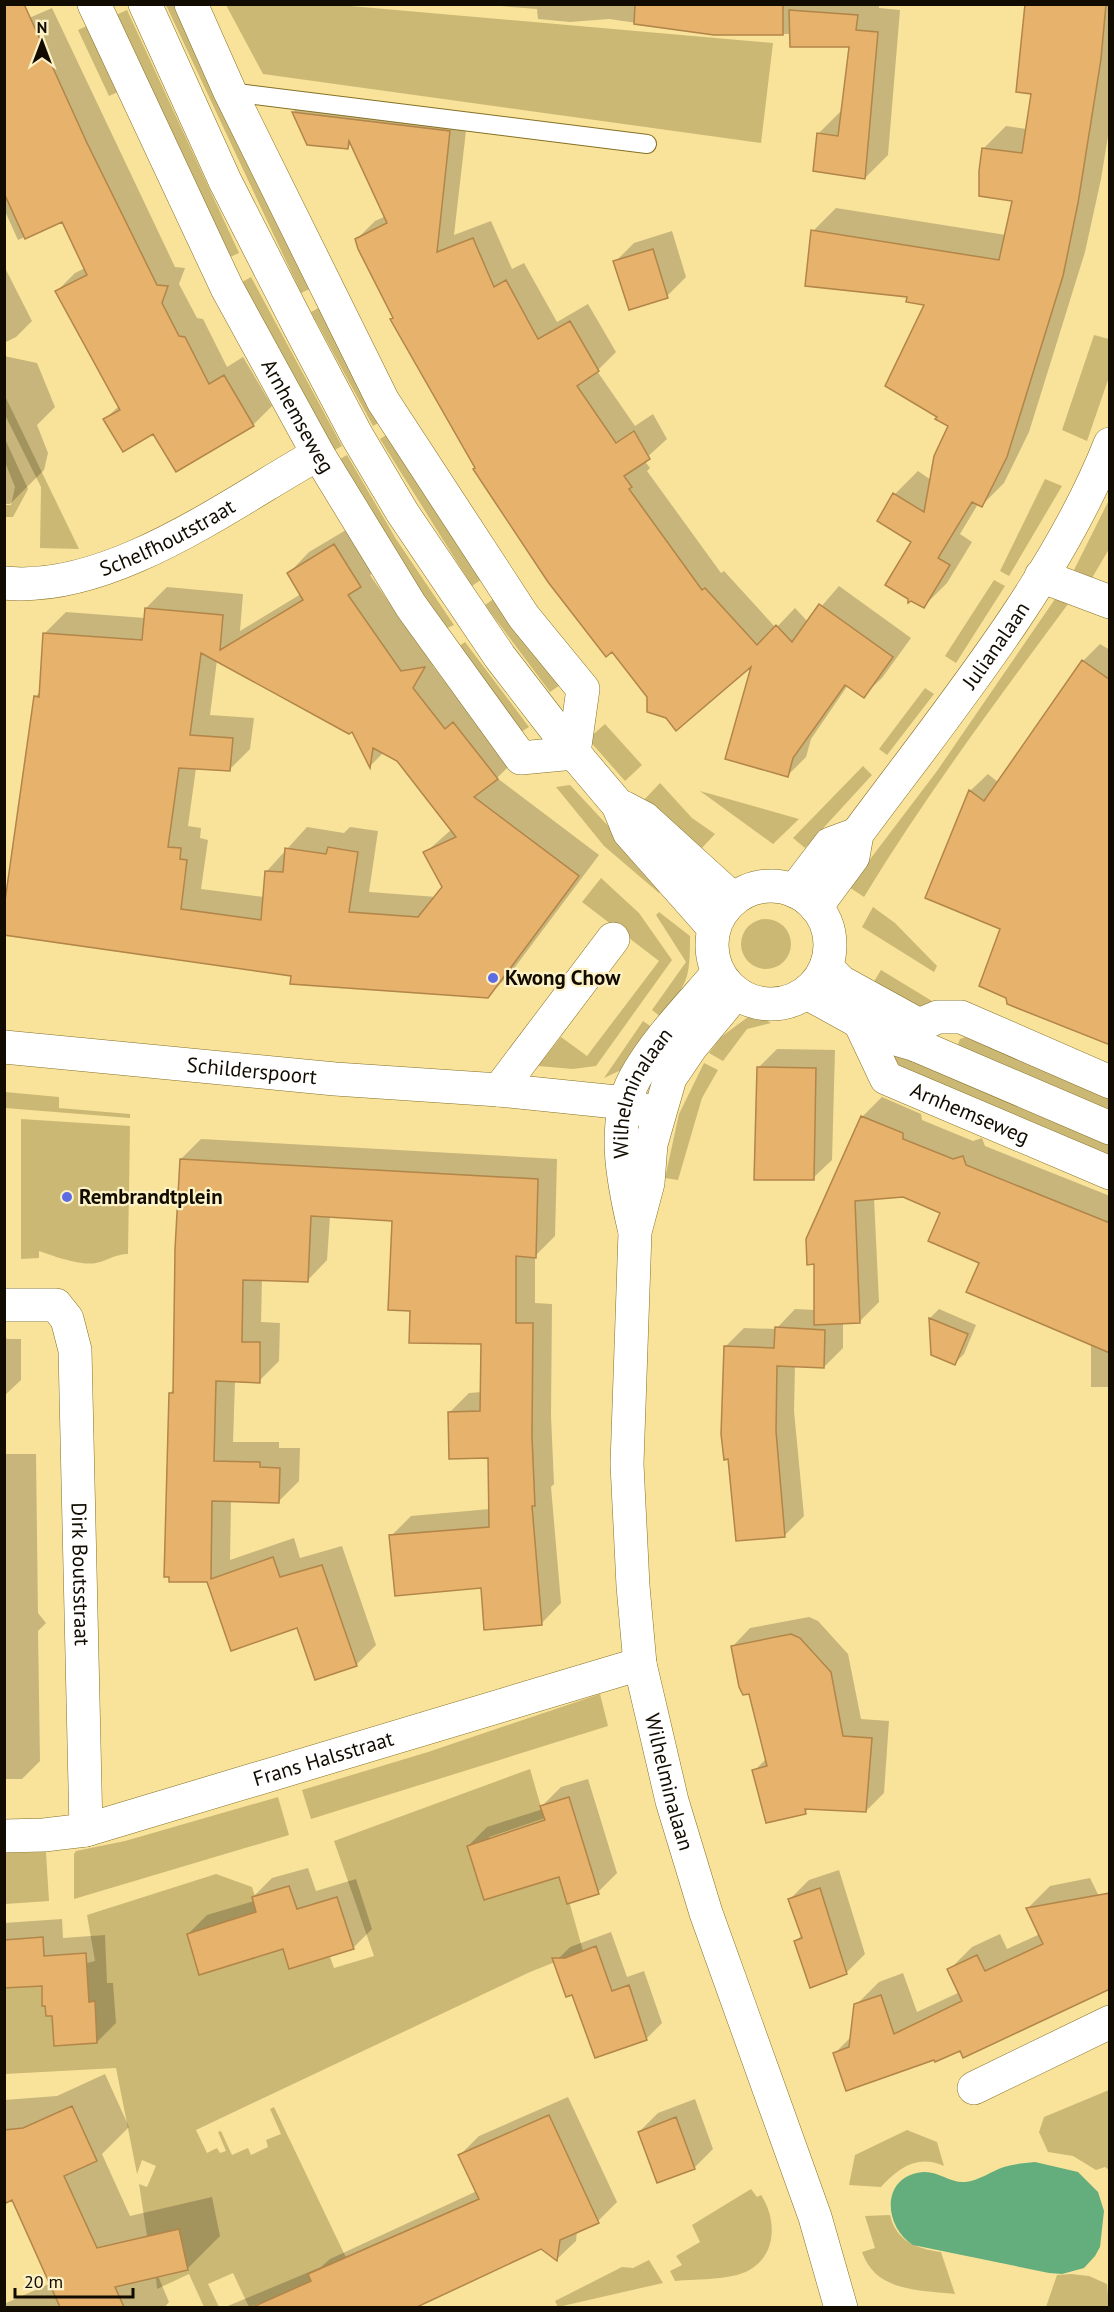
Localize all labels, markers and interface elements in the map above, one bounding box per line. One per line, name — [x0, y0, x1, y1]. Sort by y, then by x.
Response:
north arrow — [12, 12, 72, 72]
text: N — [37, 17, 47, 37]
street label: Arnhemseweg — [256, 354, 341, 478]
street label: Schelfhoutstraat — [96, 493, 240, 582]
street label: Julianalaan — [955, 596, 1035, 695]
place label: Kwong Chow — [505, 964, 621, 991]
marker: Kwong Chow — [486, 971, 500, 985]
street label: Wilhelminalaan — [607, 1022, 678, 1159]
street label: Schilderspoort — [186, 1051, 318, 1090]
street label: Arnhemseweg — [907, 1076, 1034, 1150]
place label: Rembrandtplein — [79, 1183, 223, 1210]
marker: Rembrandtplein — [60, 1190, 74, 1204]
street label: Dirk Boutsstraat — [65, 1502, 96, 1646]
street label: Wilhelminalaan — [639, 1711, 700, 1854]
street label: Frans Halsstraat — [250, 1725, 396, 1792]
scale bar — [15, 2261, 134, 2299]
text: 20 m — [24, 2270, 63, 2293]

